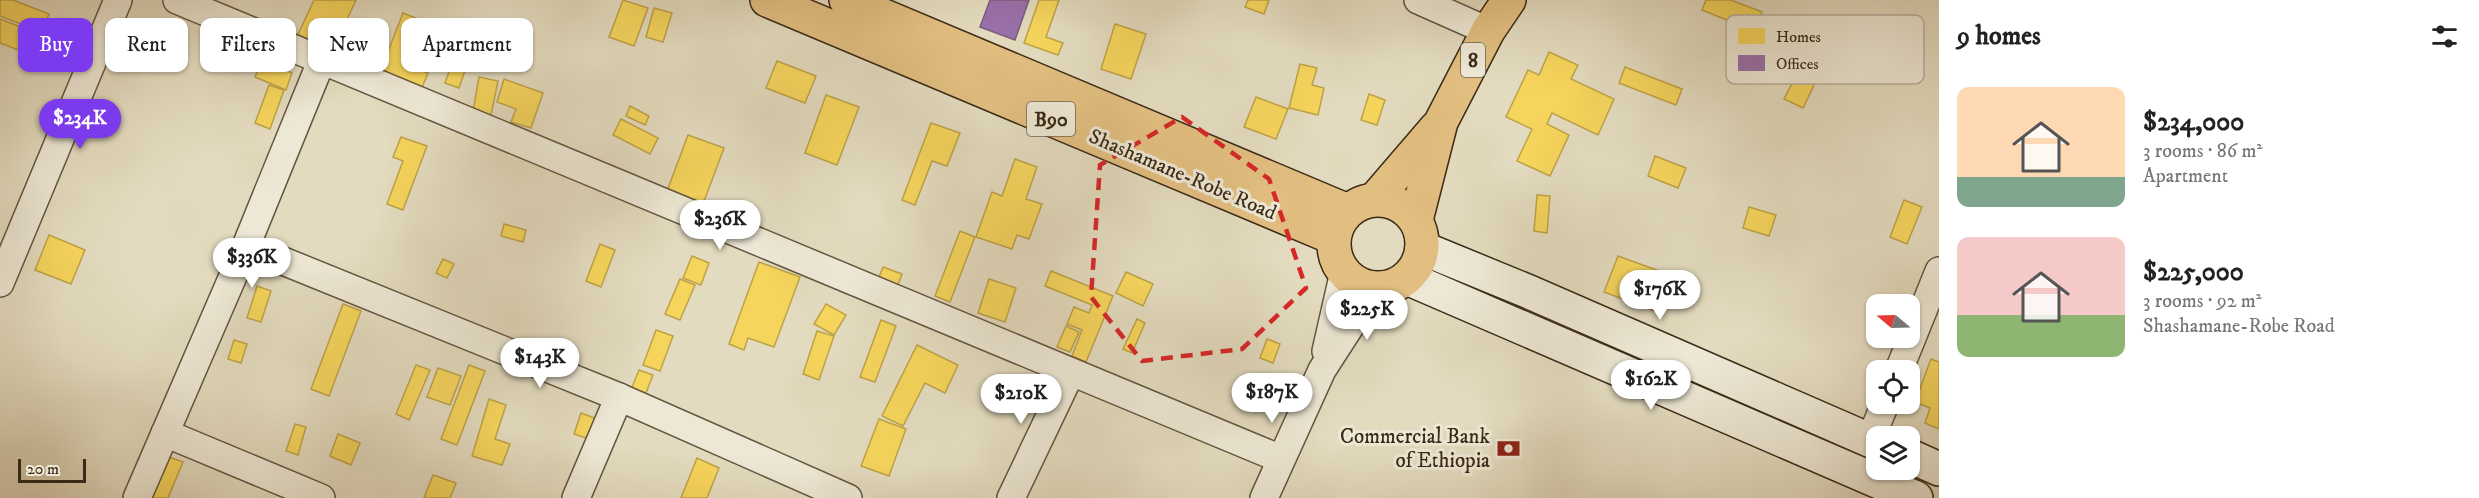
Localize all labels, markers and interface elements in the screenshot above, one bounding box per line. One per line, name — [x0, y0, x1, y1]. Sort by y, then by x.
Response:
legend — [1726, 15, 1924, 84]
chip: Buy — [18, 18, 93, 72]
chip: Rent — [105, 18, 188, 72]
chip: Filters — [200, 18, 296, 72]
chip: New — [308, 18, 389, 72]
chip: Apartment — [401, 18, 533, 72]
text: 9 homes — [1957, 20, 2041, 53]
icon: filters — [2428, 20, 2461, 53]
text: Homes — [1776, 27, 1821, 47]
road number: 8 — [1461, 43, 1485, 77]
text: Offices — [1776, 54, 1819, 74]
pin: $234K — [38, 99, 122, 150]
road number: B90 — [1027, 102, 1075, 136]
text: $234K — [53, 106, 107, 131]
text: $234,000 — [2143, 106, 2244, 139]
icon: home — [2005, 111, 2077, 183]
street label: Shashamane-Robe Road — [1085, 124, 1281, 226]
text: 3 rooms · 86 m² — [2143, 139, 2262, 164]
text: Apartment — [2143, 164, 2228, 189]
pin: $236K — [678, 200, 762, 251]
text: $236K — [694, 207, 746, 232]
pin: $336K — [210, 238, 294, 289]
text: $336K — [227, 245, 277, 270]
text: $225,000 — [2143, 256, 2244, 289]
icon: home — [2005, 261, 2077, 333]
pin: $176K — [1618, 270, 1702, 321]
text: $176K — [1633, 277, 1687, 302]
text: 3 rooms · 92 m² — [2143, 289, 2262, 314]
pin: $225K — [1325, 290, 1409, 341]
north arrow — [1866, 294, 1920, 348]
map controls — [1866, 294, 1920, 480]
text: $225K — [1340, 297, 1394, 322]
text: Shashamane-Robe Road — [2143, 314, 2335, 339]
pin: $143K — [498, 338, 582, 389]
text: $143K — [514, 345, 566, 370]
pin: $162K — [1609, 360, 1693, 411]
button: locate — [1866, 360, 1920, 414]
text: $162K — [1625, 367, 1677, 392]
pin: $187K — [1230, 373, 1314, 424]
pin: $210K — [979, 374, 1063, 425]
text: $187K — [1246, 380, 1298, 405]
text: $210K — [995, 381, 1047, 406]
place label: Commercial Bank of Ethiopia — [1340, 424, 1491, 474]
button: layers — [1866, 426, 1920, 480]
bank icon: Commercial Bank of Ethiopia — [1495, 435, 1521, 461]
scale bar — [18, 456, 86, 484]
text: 20 m — [27, 459, 59, 479]

